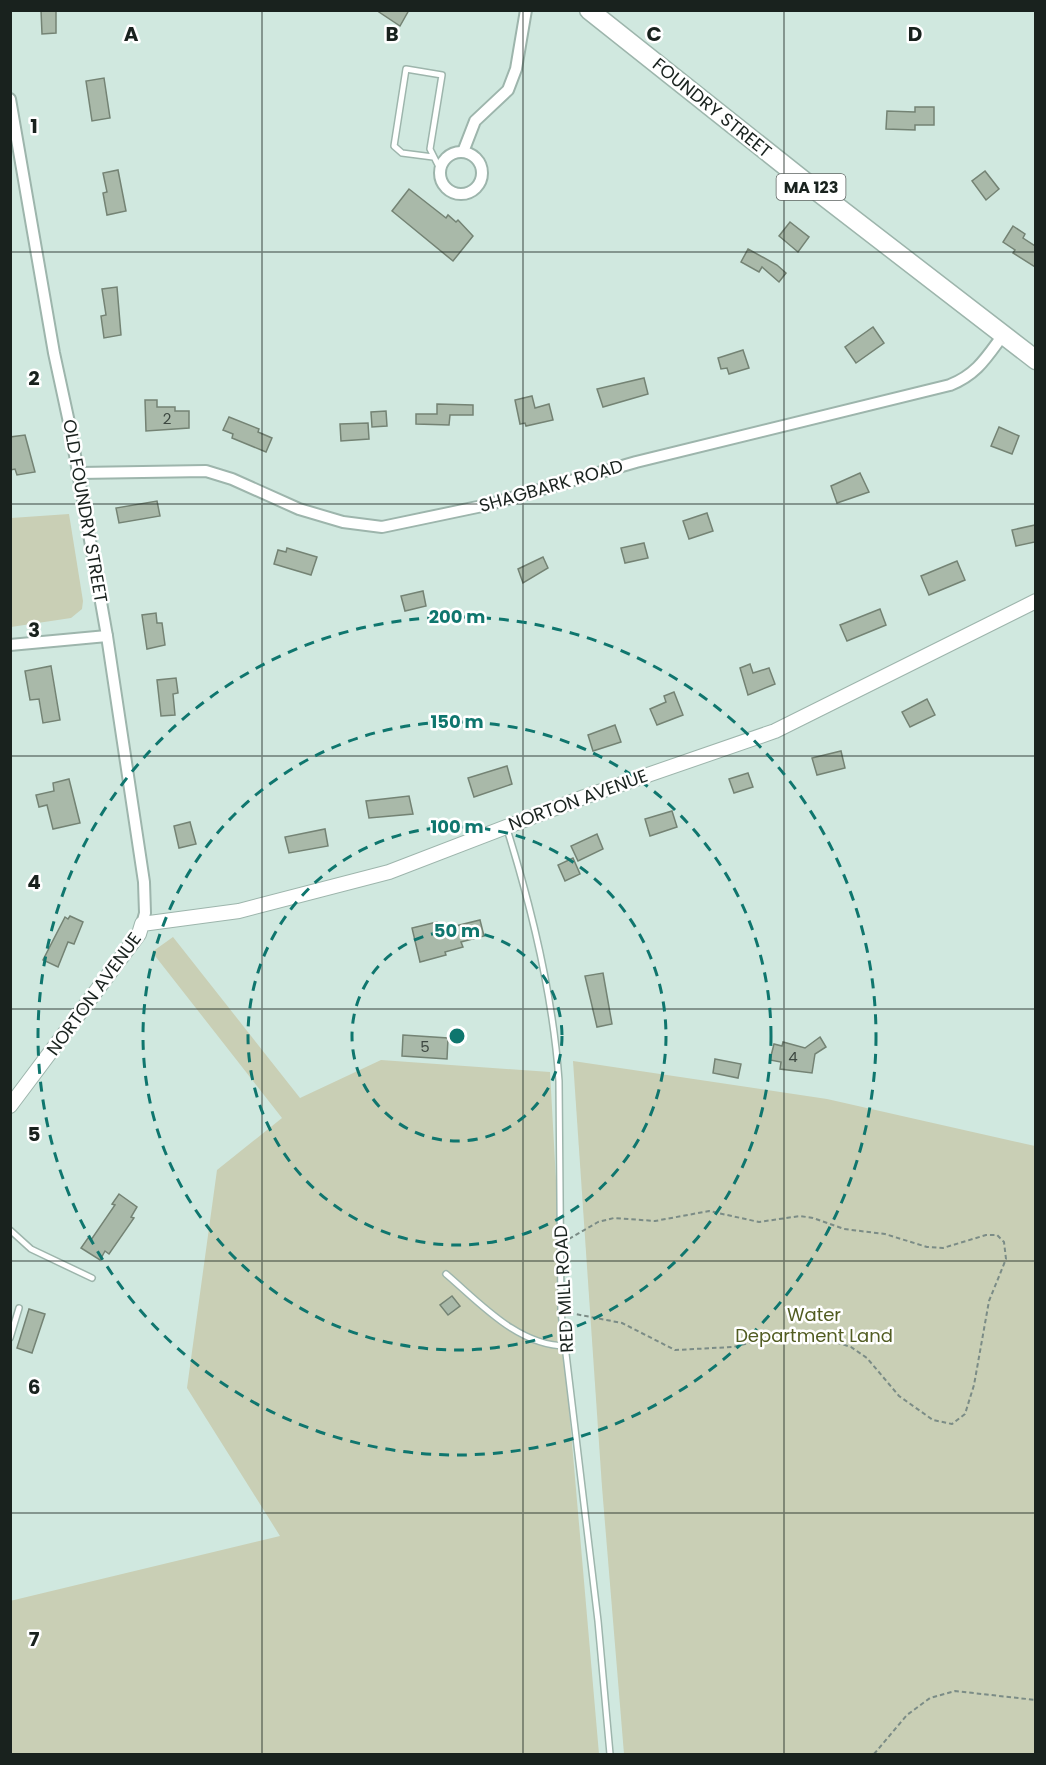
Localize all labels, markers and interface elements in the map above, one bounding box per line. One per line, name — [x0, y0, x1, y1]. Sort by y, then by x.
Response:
text: A — [124, 20, 139, 48]
text: B — [385, 20, 399, 48]
text: C — [646, 20, 662, 48]
text: D — [908, 20, 922, 48]
street label: FOUNDRY STREET — [648, 52, 777, 164]
text: 1 — [30, 112, 38, 140]
road number: MA 123 — [776, 174, 846, 200]
text: 2 — [28, 364, 40, 392]
house number: 2 — [163, 408, 171, 429]
street label: OLD FOUNDRY STREET — [57, 417, 114, 605]
street label: SHAGBARK ROAD — [476, 453, 626, 518]
text: 200 m — [429, 604, 485, 629]
text: 3 — [28, 616, 40, 644]
text: 150 m — [430, 709, 484, 734]
street label: NORTON AVENUE — [505, 763, 651, 836]
text: 100 m — [430, 814, 484, 839]
text: 4 — [27, 868, 41, 896]
text: 50 m — [434, 918, 480, 943]
street label: NORTON AVENUE — [40, 927, 147, 1060]
centre of rings — [447, 1026, 467, 1046]
house number: 5 — [420, 1036, 430, 1057]
house number: 4 — [788, 1046, 798, 1067]
text: 5 — [28, 1120, 41, 1148]
street label: RED MILL ROAD — [548, 1224, 579, 1354]
park label: Water Department Land — [735, 1302, 893, 1348]
text: 6 — [28, 1373, 40, 1401]
text: 7 — [29, 1625, 40, 1653]

